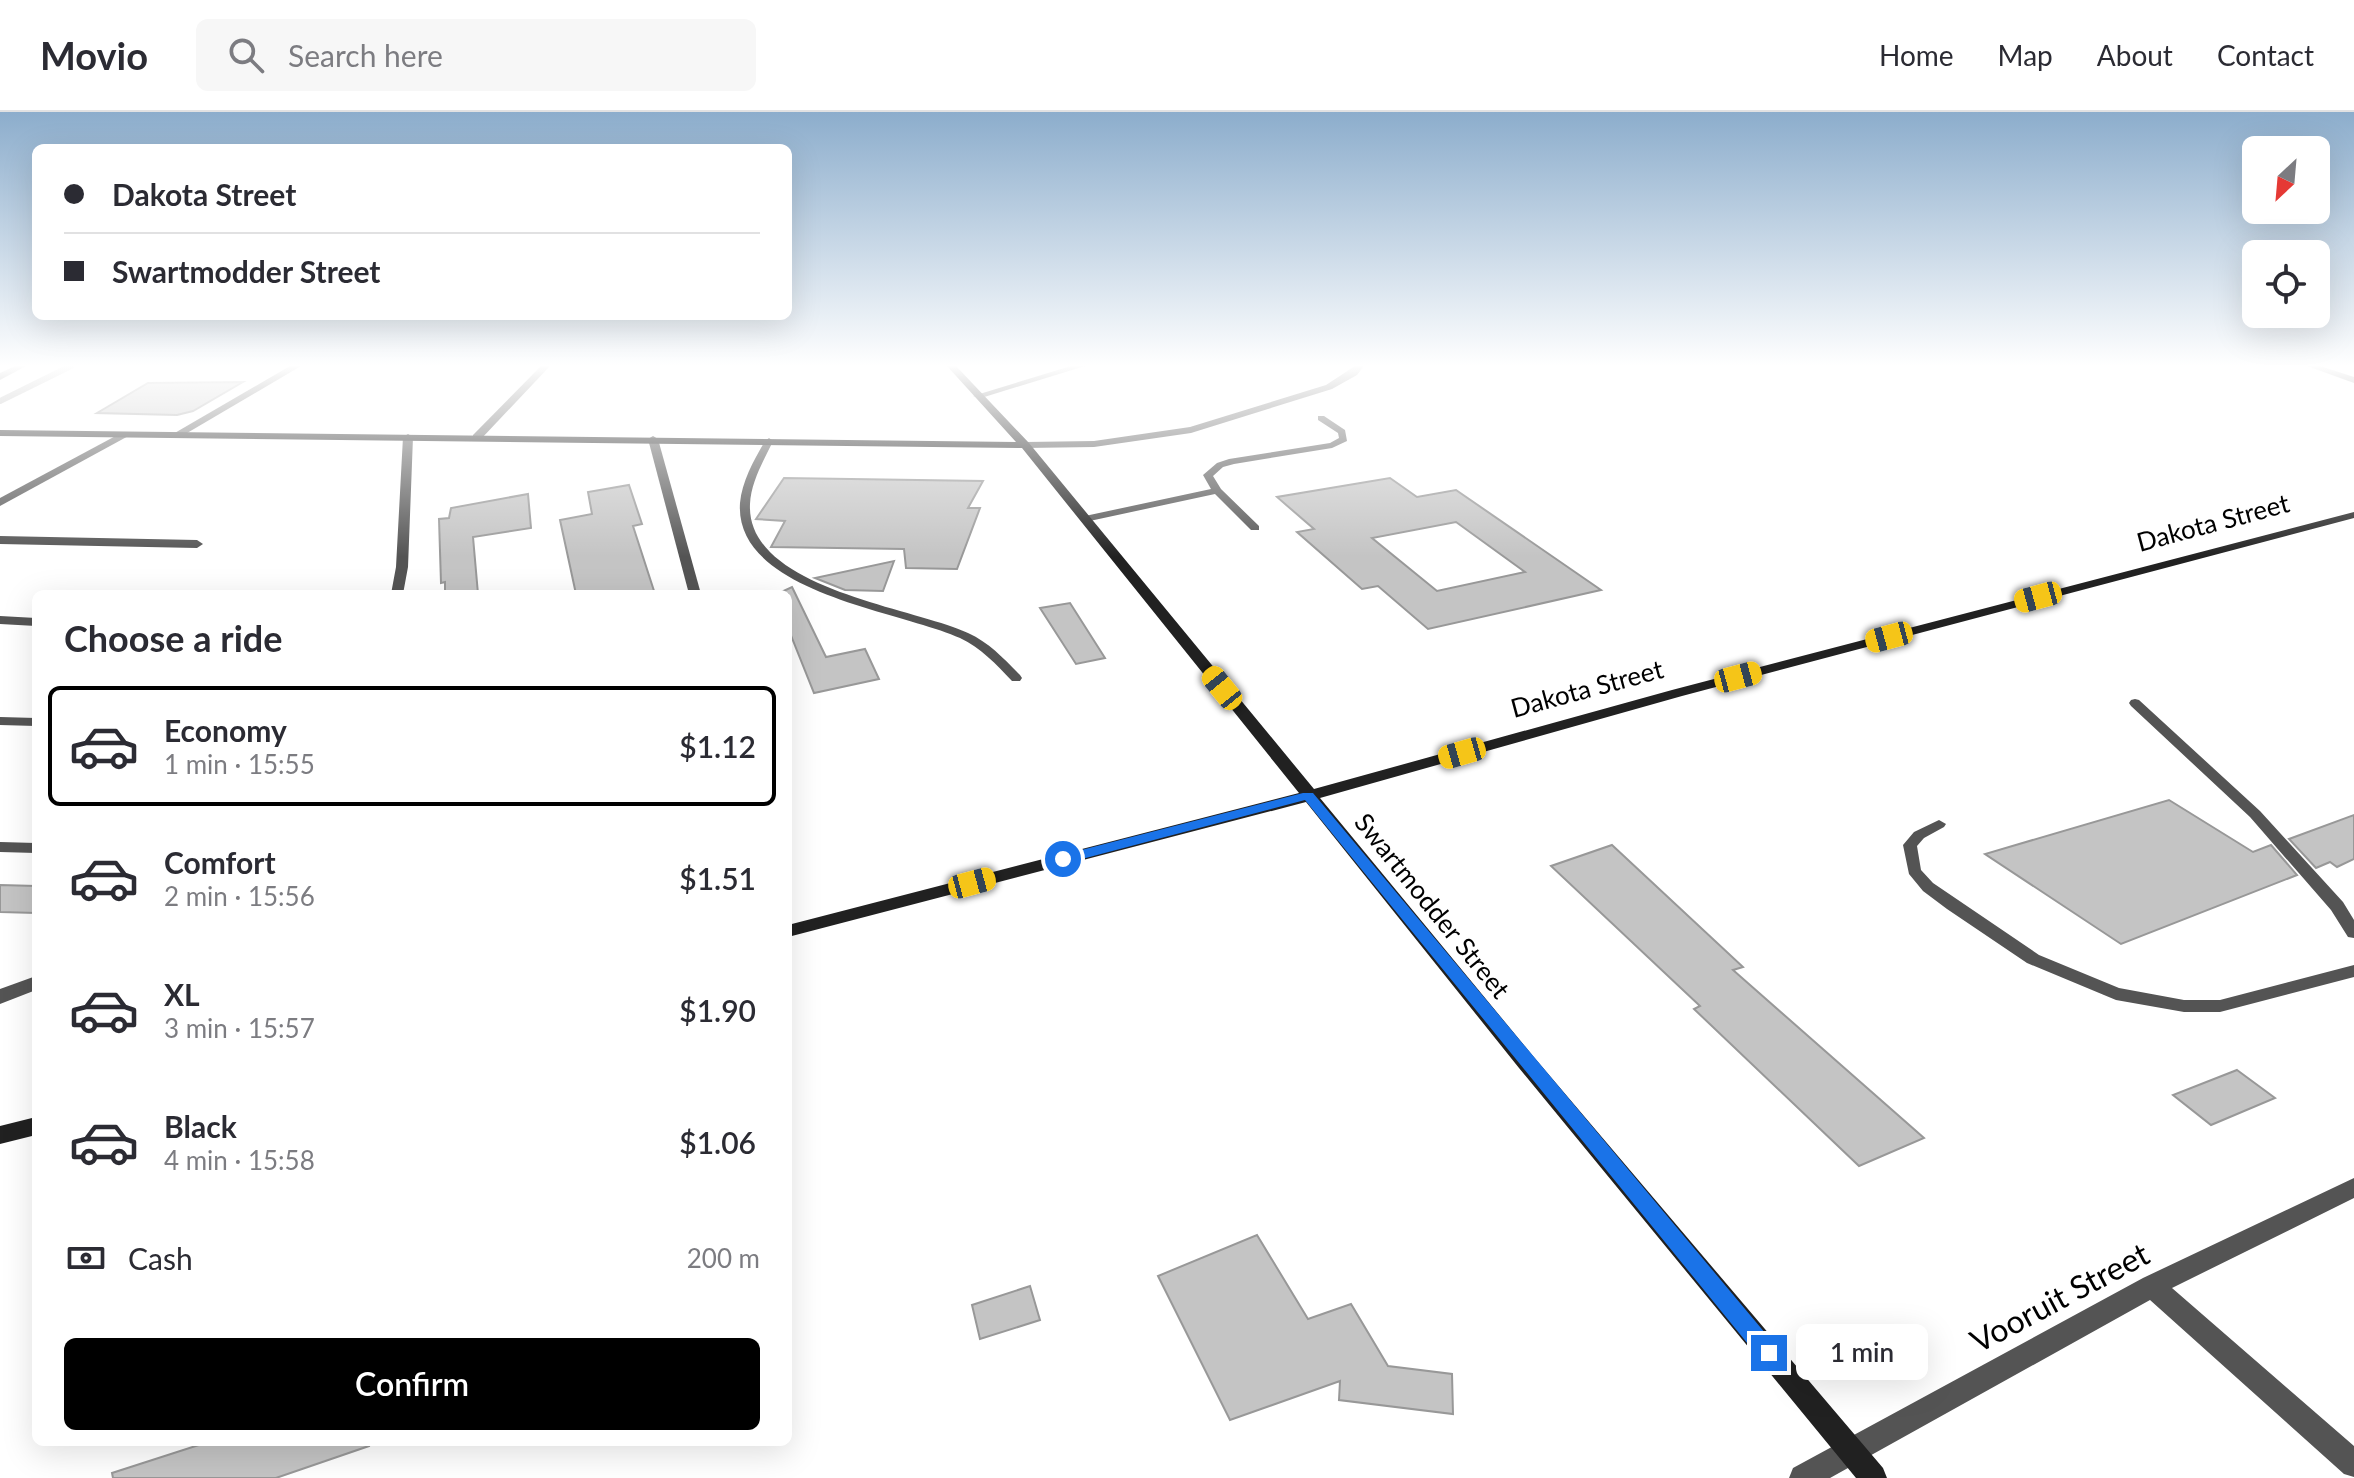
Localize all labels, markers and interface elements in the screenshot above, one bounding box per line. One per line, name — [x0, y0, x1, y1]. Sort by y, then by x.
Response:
search box — [196, 19, 756, 91]
text: Movio — [40, 32, 148, 78]
icon: search — [224, 33, 268, 77]
text: Search here — [288, 37, 443, 73]
text: Home — [1879, 38, 1954, 72]
text: Map — [1998, 38, 2053, 72]
text: About — [2097, 38, 2173, 72]
text: Contact — [2217, 38, 2314, 72]
north arrow — [2242, 136, 2330, 224]
map controls — [2242, 136, 2330, 328]
text: Dakota Street — [112, 176, 296, 212]
button: locate — [2242, 240, 2330, 328]
text: Swartmodder Street — [112, 253, 381, 289]
street label: Dakota Street — [2133, 486, 2293, 558]
car — [2012, 579, 2064, 615]
text: Choose a ride — [64, 616, 283, 660]
car — [1863, 619, 1915, 655]
street label: Dakota Street — [1507, 652, 1667, 724]
car — [1712, 659, 1764, 695]
car — [1198, 662, 1246, 714]
icon: car — [68, 710, 140, 782]
text: Economy — [164, 712, 287, 748]
text: $1.12 — [679, 728, 756, 764]
car — [1436, 735, 1488, 771]
text: 1 min · 15:55 — [164, 748, 315, 780]
street label: Swartmodder Street — [1348, 806, 1518, 1005]
route start — [1045, 841, 1081, 877]
icon: car — [68, 842, 140, 914]
text: Comfort — [164, 844, 276, 880]
text: $1.51 — [679, 860, 756, 896]
car — [946, 865, 998, 901]
text: 2 min · 15:56 — [164, 880, 315, 912]
icon: car — [68, 974, 140, 1046]
text: XL — [164, 976, 200, 1012]
text: $1.90 — [679, 992, 756, 1028]
text: 3 min · 15:57 — [164, 1012, 315, 1044]
icon: car — [68, 1106, 140, 1178]
text: Black — [164, 1108, 237, 1144]
text: $1.06 — [679, 1124, 756, 1160]
text: 4 min · 15:58 — [164, 1144, 315, 1176]
street label: Vooruit Street — [1963, 1233, 2156, 1360]
icon: cash — [64, 1236, 108, 1280]
text: Cash — [128, 1240, 193, 1276]
text: 200 m — [687, 1242, 760, 1274]
callout: 1 min — [1797, 1325, 1929, 1381]
route end — [1751, 1335, 1787, 1371]
text: 1 min — [1830, 1336, 1894, 1368]
button: Confirm — [64, 1338, 760, 1430]

